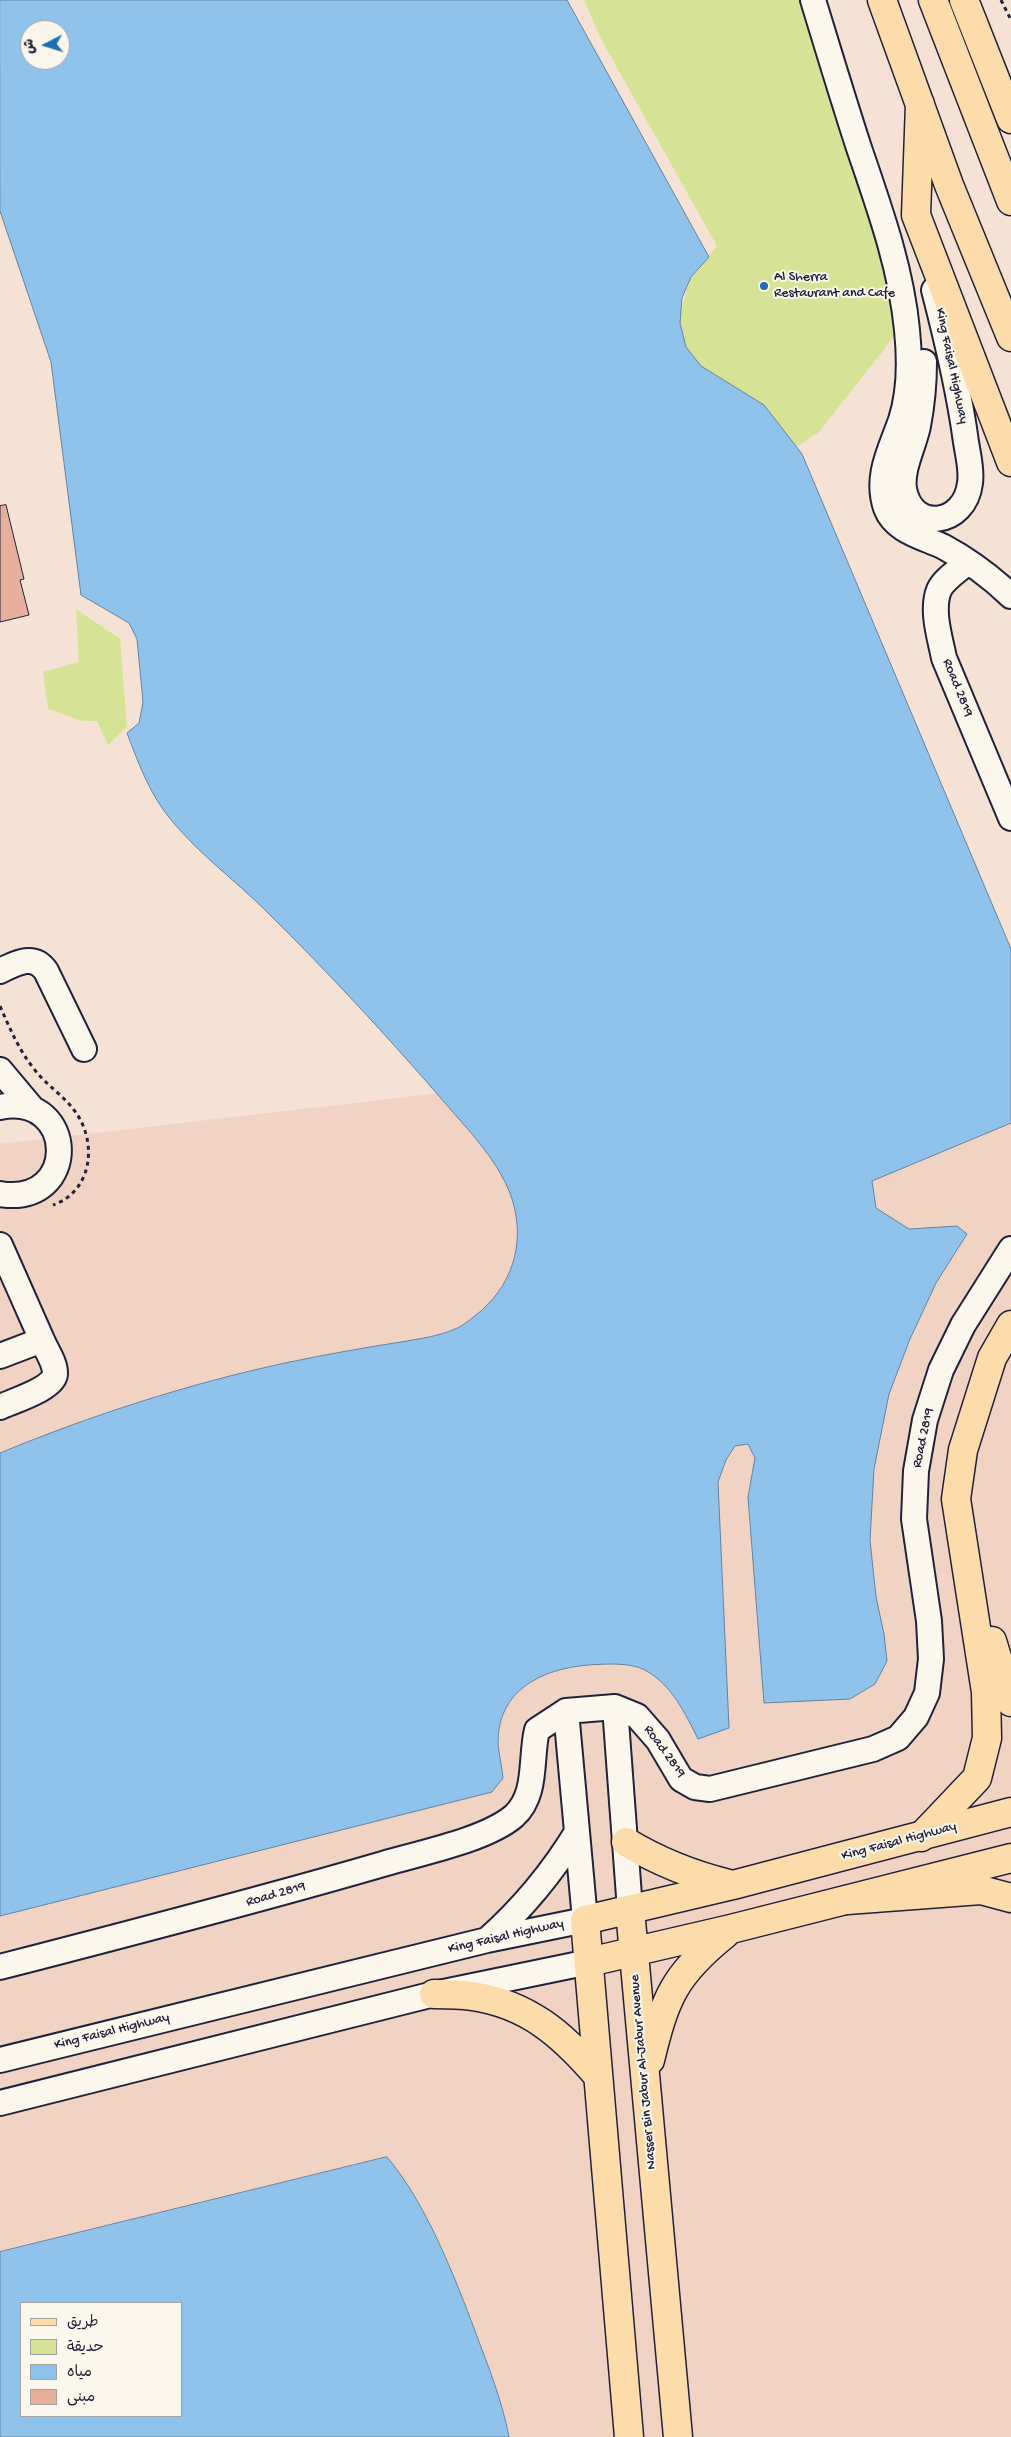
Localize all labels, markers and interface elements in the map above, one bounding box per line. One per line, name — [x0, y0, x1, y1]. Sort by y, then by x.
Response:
north arrow — [20, 20, 70, 70]
text: ش — [21, 38, 40, 55]
place label: Al Sherra Restaurant and Cafe — [774, 270, 895, 302]
marker: Al Sherra Restaurant and Cafe — [758, 280, 770, 292]
street label: King Faisal Highway — [931, 307, 971, 425]
street label: Road 2819 — [938, 657, 976, 719]
street label: Road 2819 — [909, 1406, 939, 1470]
street label: Road 2819 — [639, 1722, 689, 1782]
street label: King Faisal Highway — [840, 1819, 958, 1865]
street label: Road 2819 — [244, 1879, 308, 1911]
street label: King Faisal Highway — [447, 1916, 565, 1958]
street label: Nasser Bin Jabur Al-Jabur Avenue — [627, 1974, 661, 2170]
street label: King Faisal Highway — [53, 2010, 171, 2054]
legend — [20, 2302, 182, 2417]
text: طريق — [67, 2314, 99, 2332]
text: حديقة — [67, 2339, 104, 2357]
text: مياه — [67, 2364, 92, 2382]
text: مبنى — [67, 2389, 95, 2407]

